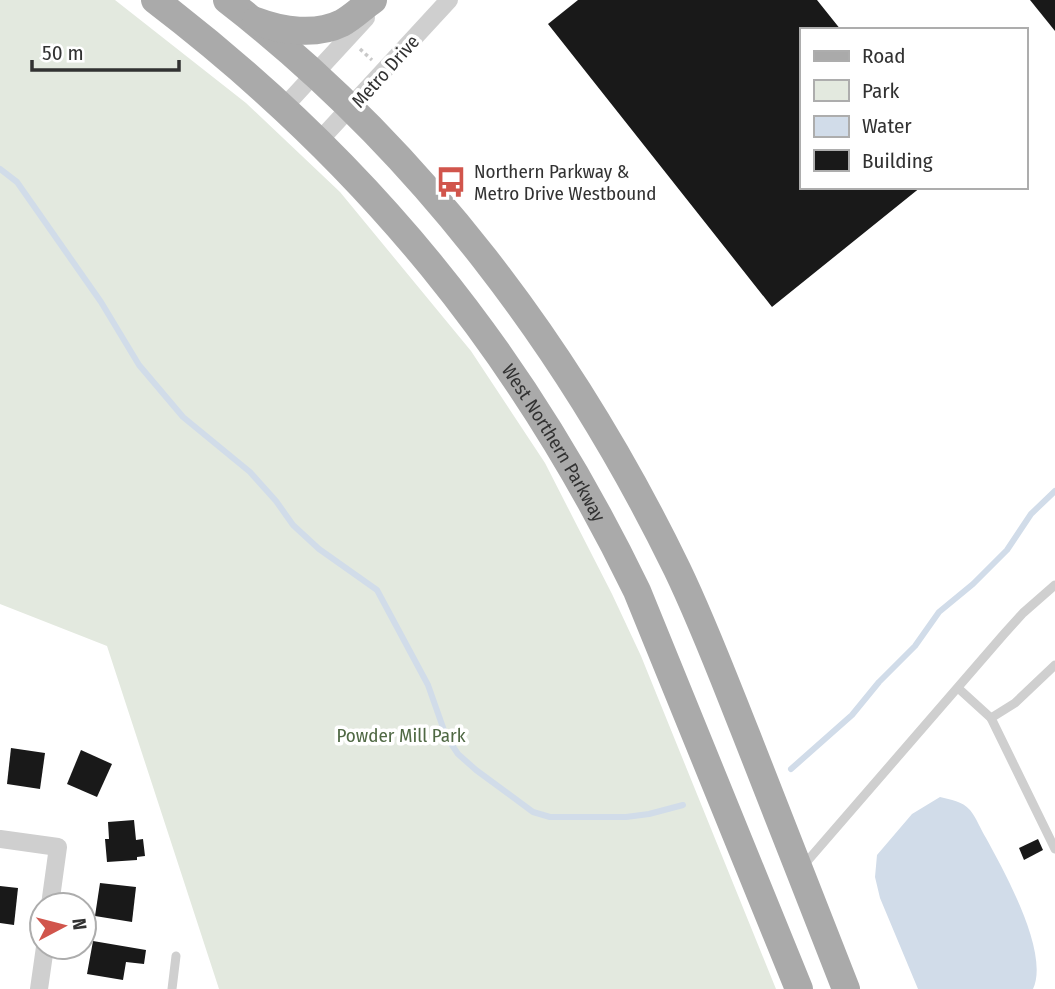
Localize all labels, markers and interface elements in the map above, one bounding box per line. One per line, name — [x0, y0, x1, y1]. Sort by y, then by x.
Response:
scale bar — [32, 28, 178, 72]
legend — [800, 28, 1027, 189]
street label: Metro Drive — [347, 30, 424, 112]
text: 50 m — [42, 40, 84, 66]
text: Road — [862, 43, 906, 69]
text: Park — [862, 78, 900, 104]
text: Water — [862, 113, 912, 139]
text: Building — [862, 148, 933, 174]
place label: Northern Parkway & Metro Drive Westbound — [474, 160, 656, 205]
bus stop icon: Northern Parkway & Metro Drive Westbound — [434, 165, 468, 199]
street label: West Northern Parkway — [497, 360, 611, 526]
park label: Powder Mill Park — [336, 724, 466, 747]
north arrow — [28, 891, 98, 961]
text: N — [67, 917, 91, 931]

